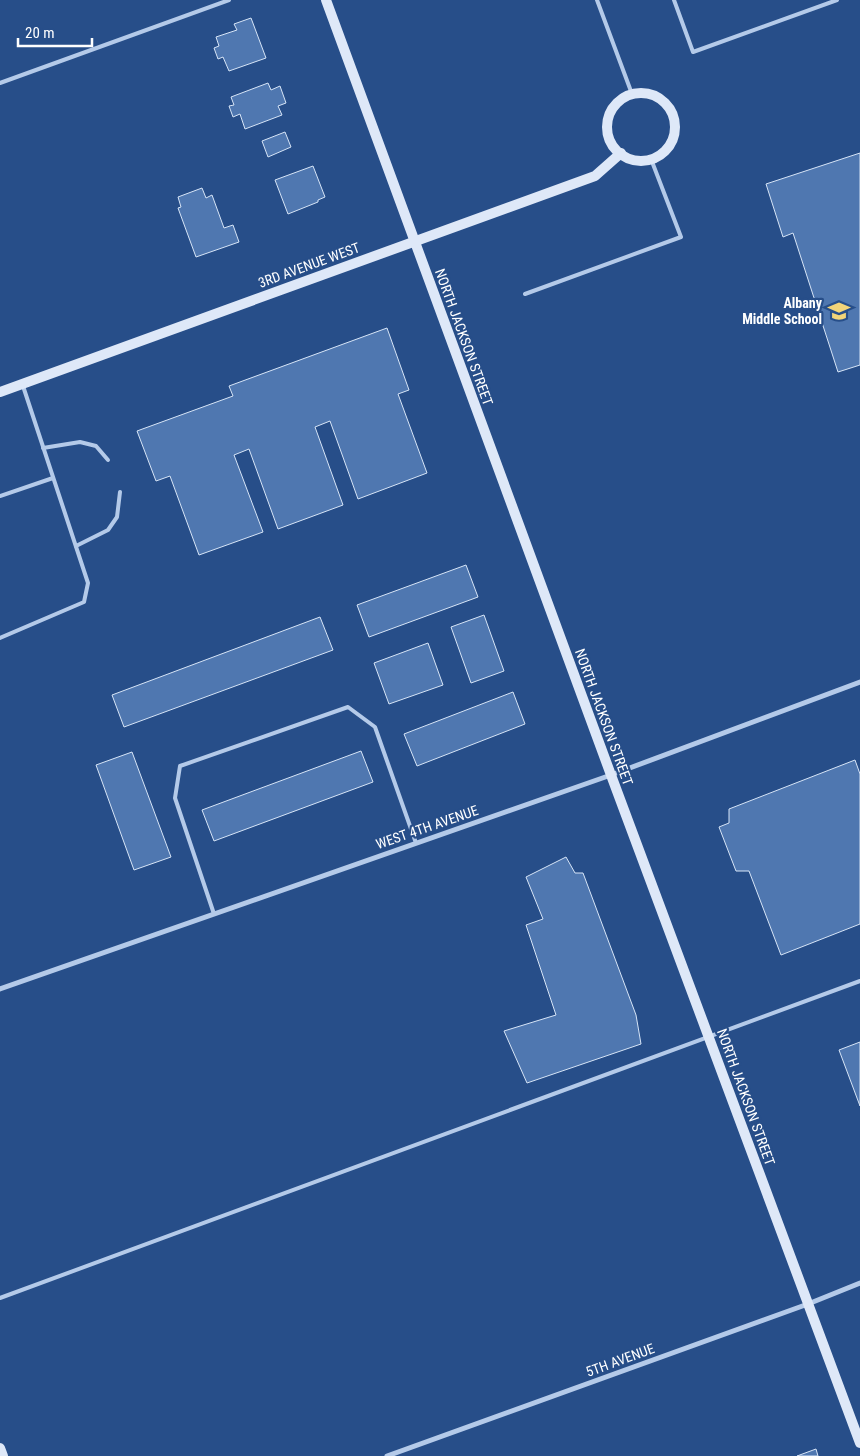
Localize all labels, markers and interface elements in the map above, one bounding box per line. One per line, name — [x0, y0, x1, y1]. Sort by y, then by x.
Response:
scale bar — [18, 15, 91, 47]
text: 20 m — [25, 24, 55, 42]
street label: 3RD AVENUE WEST — [256, 239, 362, 291]
street label: NORTH JACKSON STREET — [432, 266, 496, 408]
place label: Albany Middle School — [742, 295, 823, 327]
school or university icon: Albany Middle School — [826, 298, 852, 324]
street label: NORTH JACKSON STREET — [572, 646, 636, 788]
street label: WEST 4TH AVENUE — [374, 802, 480, 852]
street label: NORTH JACKSON STREET — [714, 1026, 778, 1168]
street label: 5TH AVENUE — [583, 1340, 657, 1380]

